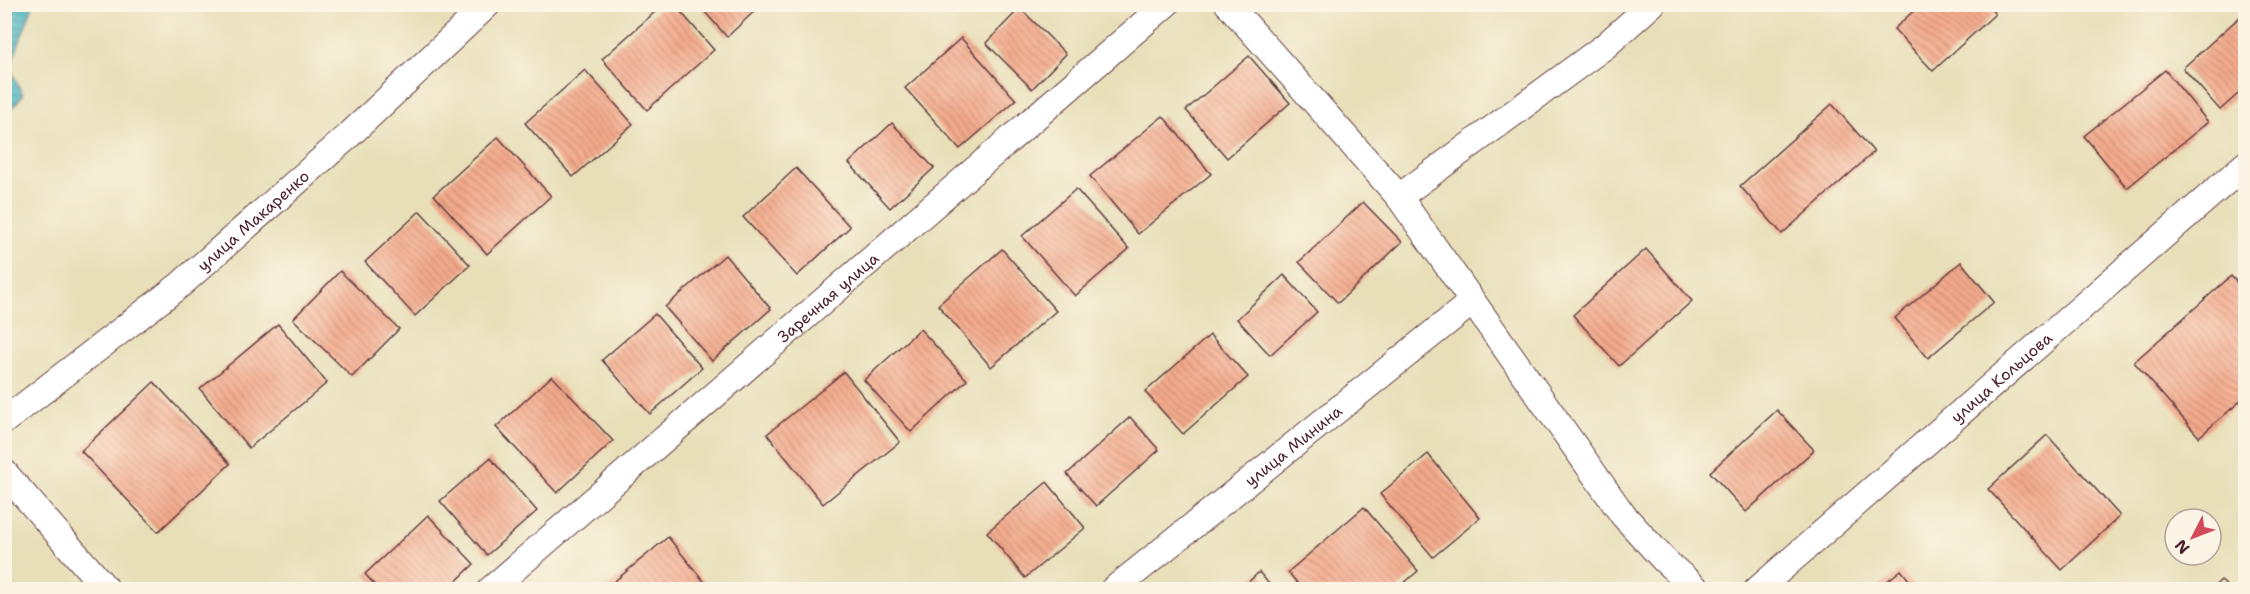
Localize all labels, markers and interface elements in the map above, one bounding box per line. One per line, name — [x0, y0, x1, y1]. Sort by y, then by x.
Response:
street label: улица Макаренко — [193, 166, 314, 276]
street label: Заречная улица — [773, 248, 883, 347]
street label: улица Кольцова — [1947, 328, 2057, 427]
street label: улица Минина — [1241, 400, 1346, 491]
north arrow — [2163, 507, 2223, 567]
text: N — [2170, 535, 2194, 558]

